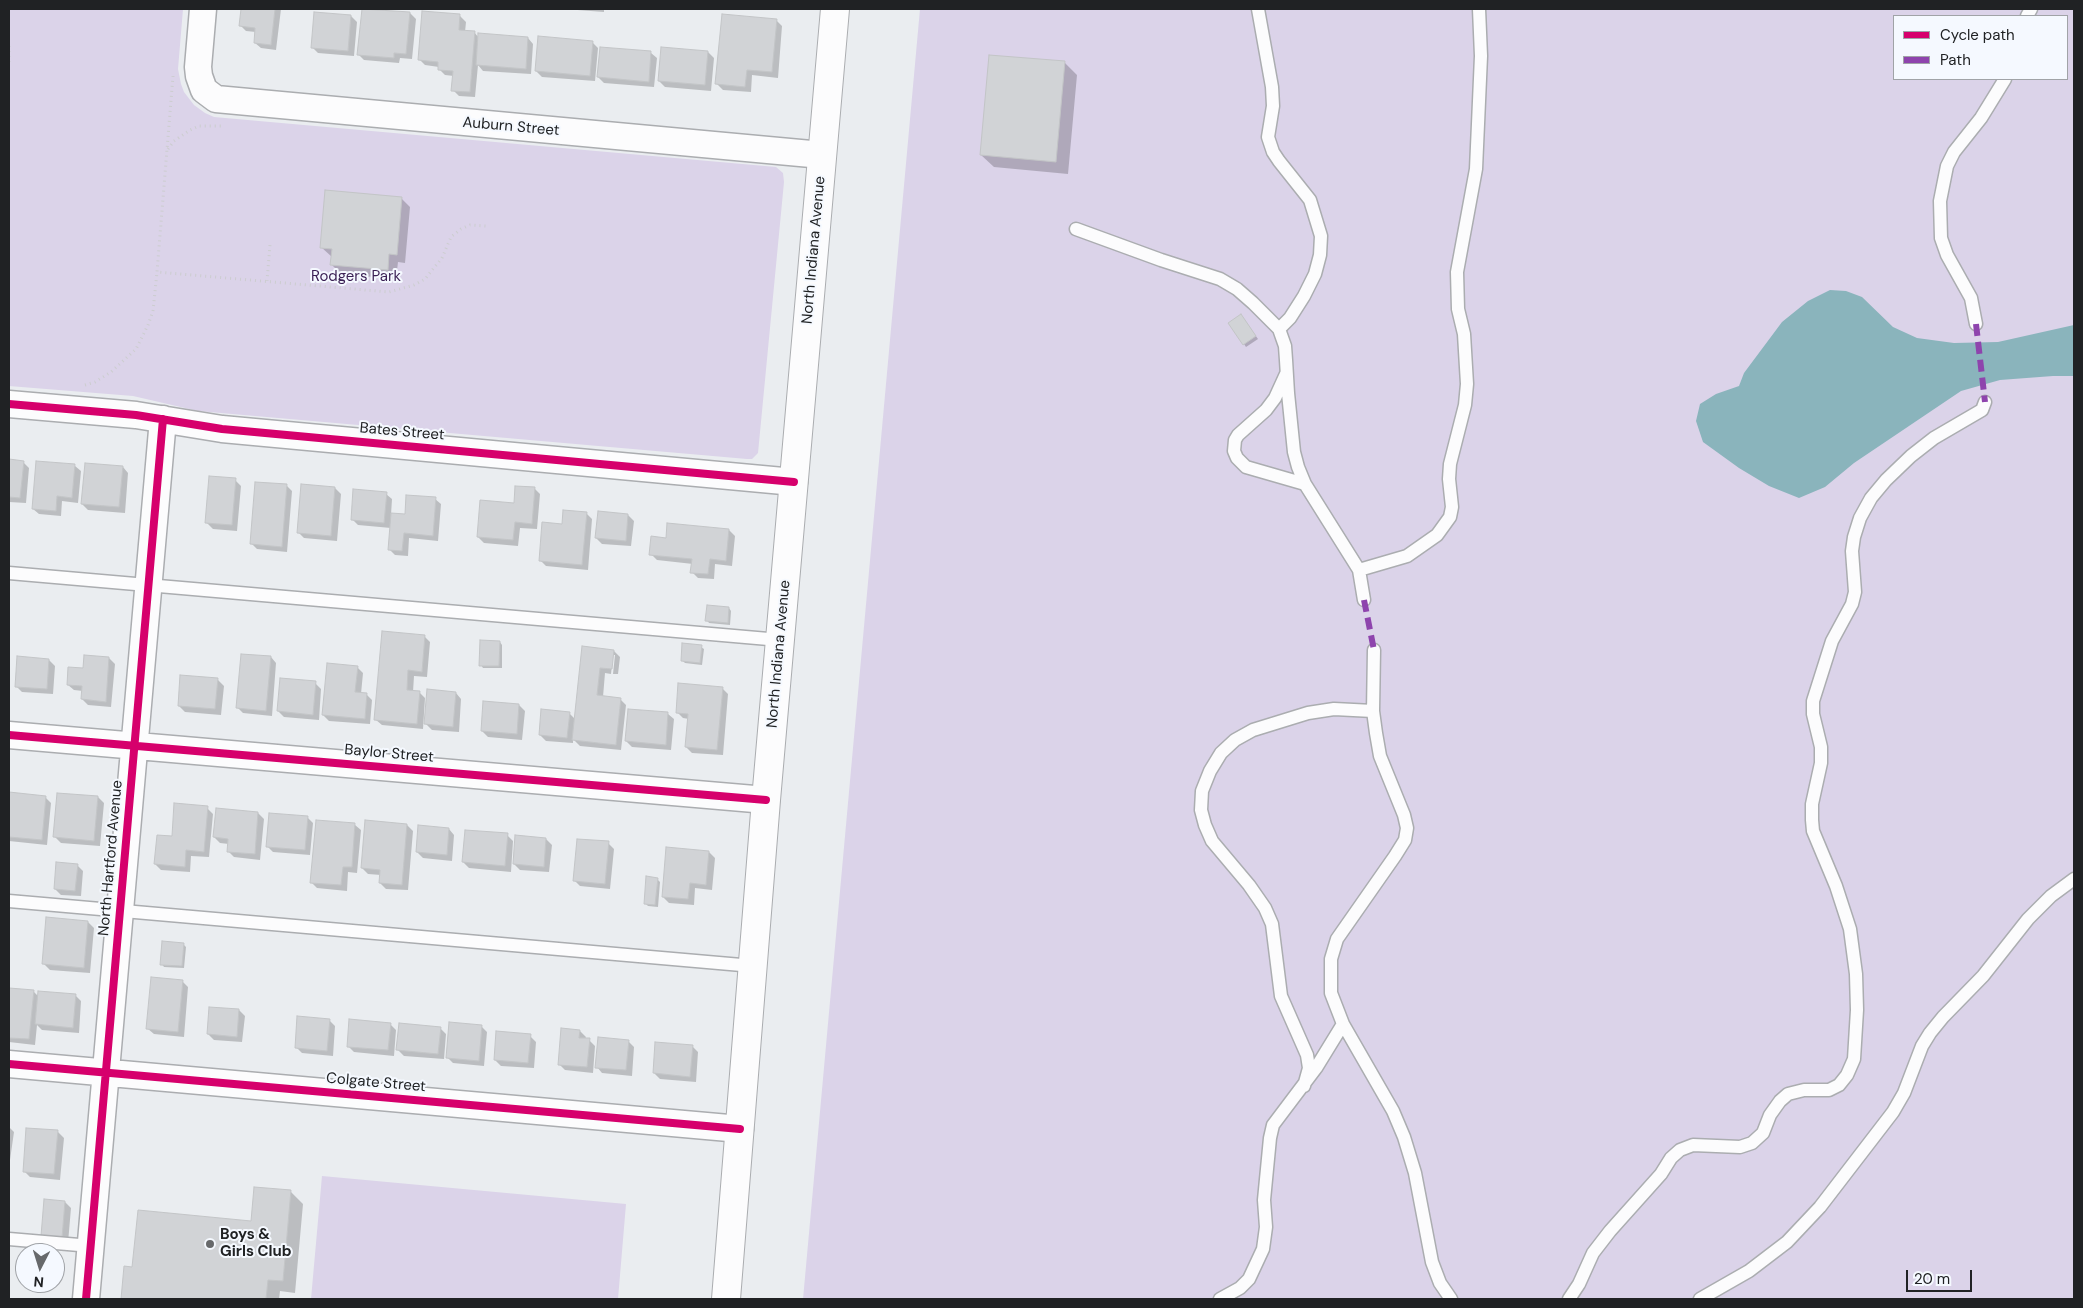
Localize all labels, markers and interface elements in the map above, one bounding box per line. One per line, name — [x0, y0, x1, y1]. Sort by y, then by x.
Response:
legend — [1893, 15, 2068, 80]
text: Cycle path — [1940, 25, 2015, 45]
text: Path — [1940, 50, 1971, 70]
street label: Auburn Street — [462, 114, 560, 140]
street label: North Indiana Avenue — [799, 175, 829, 325]
park label: Rodgers Park — [311, 268, 401, 286]
street label: Bates Street — [359, 419, 445, 445]
street label: North Indiana Avenue — [764, 579, 794, 729]
street label: Baylor Street — [344, 741, 434, 767]
street label: North Hartford Avenue — [95, 779, 127, 937]
street label: Colgate Street — [325, 1070, 427, 1096]
place label: Boys & Girls Club — [220, 1226, 292, 1261]
marker: Boys & Girls Club — [204, 1238, 216, 1250]
north arrow — [15, 1243, 65, 1293]
scale bar — [1908, 1260, 1974, 1292]
text: 20 m — [1914, 1269, 1950, 1289]
text: N — [33, 1273, 45, 1291]

